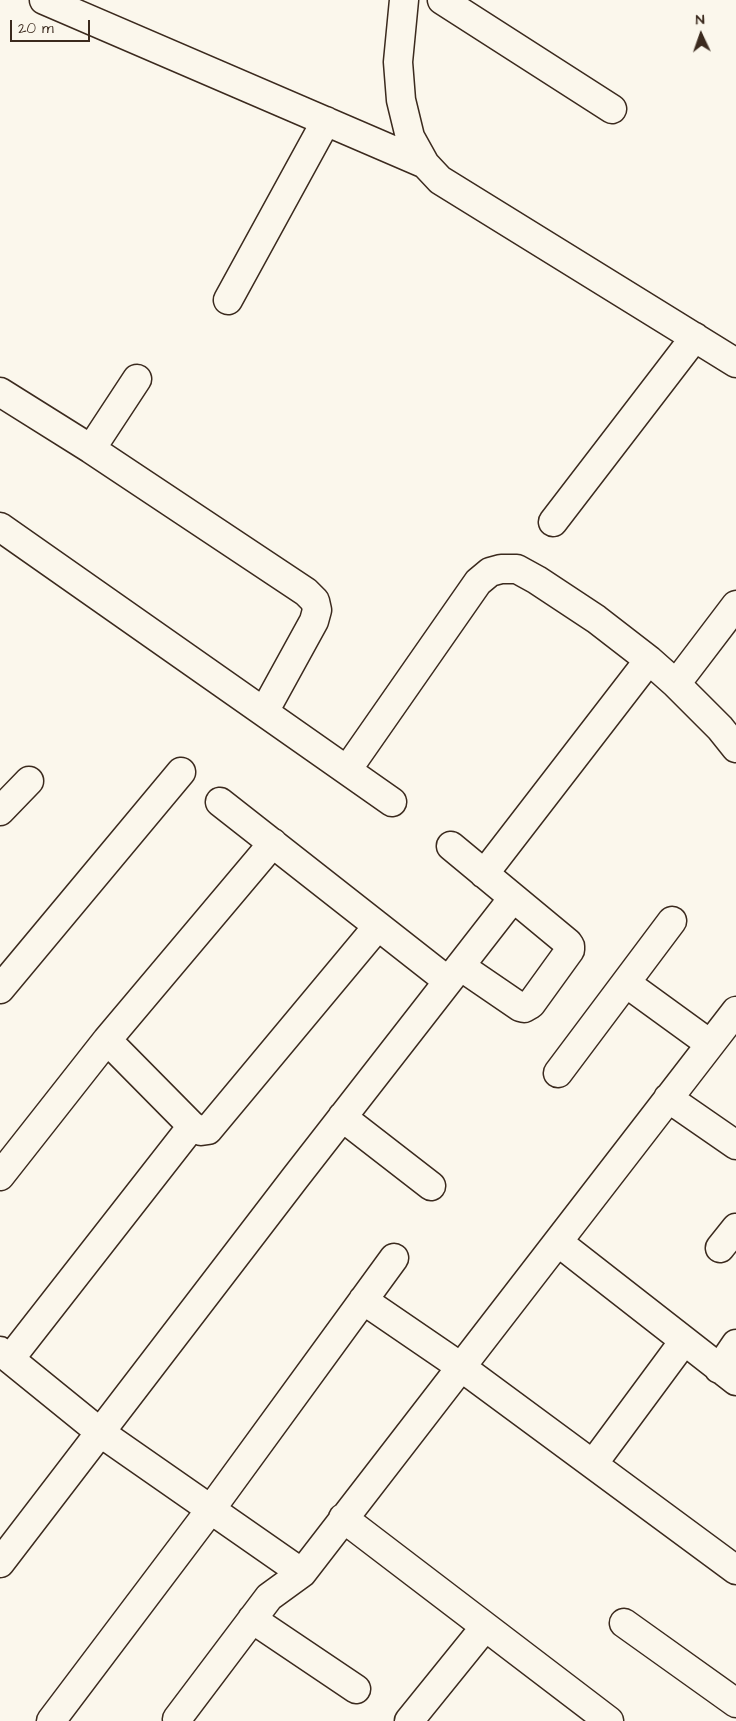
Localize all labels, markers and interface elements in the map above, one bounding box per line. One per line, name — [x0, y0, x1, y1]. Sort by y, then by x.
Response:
scale bar — [12, 10, 92, 42]
north arrow — [676, 10, 726, 60]
text: N — [695, 10, 705, 30]
text: 20 m — [18, 18, 54, 39]

